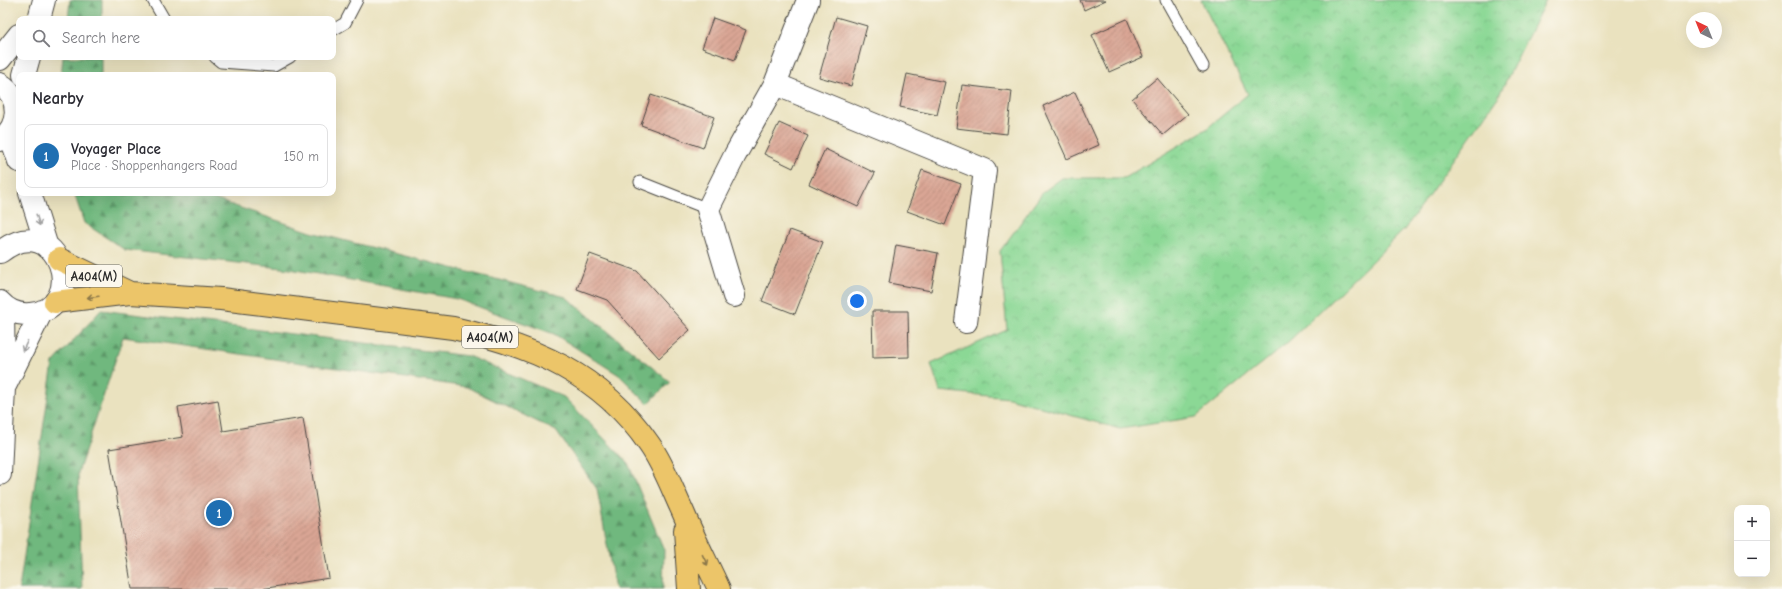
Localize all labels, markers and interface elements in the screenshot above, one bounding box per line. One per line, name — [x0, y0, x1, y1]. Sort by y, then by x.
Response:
north arrow — [1686, 12, 1722, 48]
search box — [16, 16, 336, 60]
icon: search — [30, 27, 52, 49]
text: Search here — [62, 29, 140, 47]
text: Nearby — [32, 89, 83, 108]
text: Voyager Place — [71, 140, 161, 158]
text: 1 — [43, 149, 49, 164]
text: 150 m — [284, 149, 319, 164]
text: Place · Shoppenhangers Road — [71, 158, 237, 173]
one-way arrow — [35, 214, 43, 226]
road number: A404(M) — [66, 265, 122, 287]
your location — [847, 291, 867, 311]
one-way arrow — [87, 293, 100, 301]
road number: A404(M) — [462, 326, 518, 348]
one-way arrow — [21, 340, 28, 352]
pin: 1 — [206, 498, 232, 528]
map controls — [1734, 505, 1770, 577]
button: + — [1734, 505, 1770, 541]
button: − — [1734, 541, 1770, 577]
one-way arrow — [702, 554, 709, 566]

